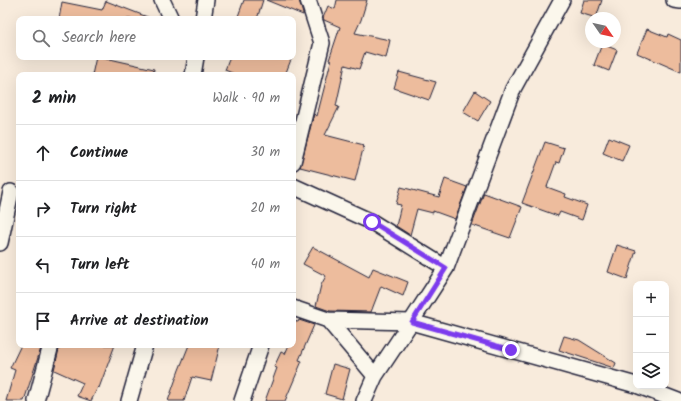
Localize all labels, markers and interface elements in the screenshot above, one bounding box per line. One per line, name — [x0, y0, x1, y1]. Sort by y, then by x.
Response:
north arrow — [585, 12, 621, 48]
search box — [16, 16, 296, 60]
text: Search here — [62, 26, 136, 50]
icon: search — [30, 27, 52, 49]
text: 2 min — [32, 85, 76, 112]
text: Walk · 90 m — [213, 88, 280, 109]
text: Continue — [70, 141, 128, 165]
icon: ahead — [32, 142, 54, 164]
text: 30 m — [251, 142, 280, 163]
text: Turn right — [70, 197, 137, 221]
icon: right — [32, 198, 54, 220]
text: 20 m — [250, 198, 280, 219]
route start — [363, 213, 381, 231]
text: Turn left — [70, 253, 130, 277]
icon: left — [32, 254, 54, 276]
text: 40 m — [251, 254, 280, 275]
map controls — [633, 281, 669, 389]
button: + — [633, 281, 669, 317]
text: Arrive at destination — [70, 309, 209, 333]
icon: arrive — [32, 310, 54, 332]
button: − — [633, 317, 669, 353]
route end — [502, 341, 520, 359]
button: layers — [633, 353, 669, 389]

